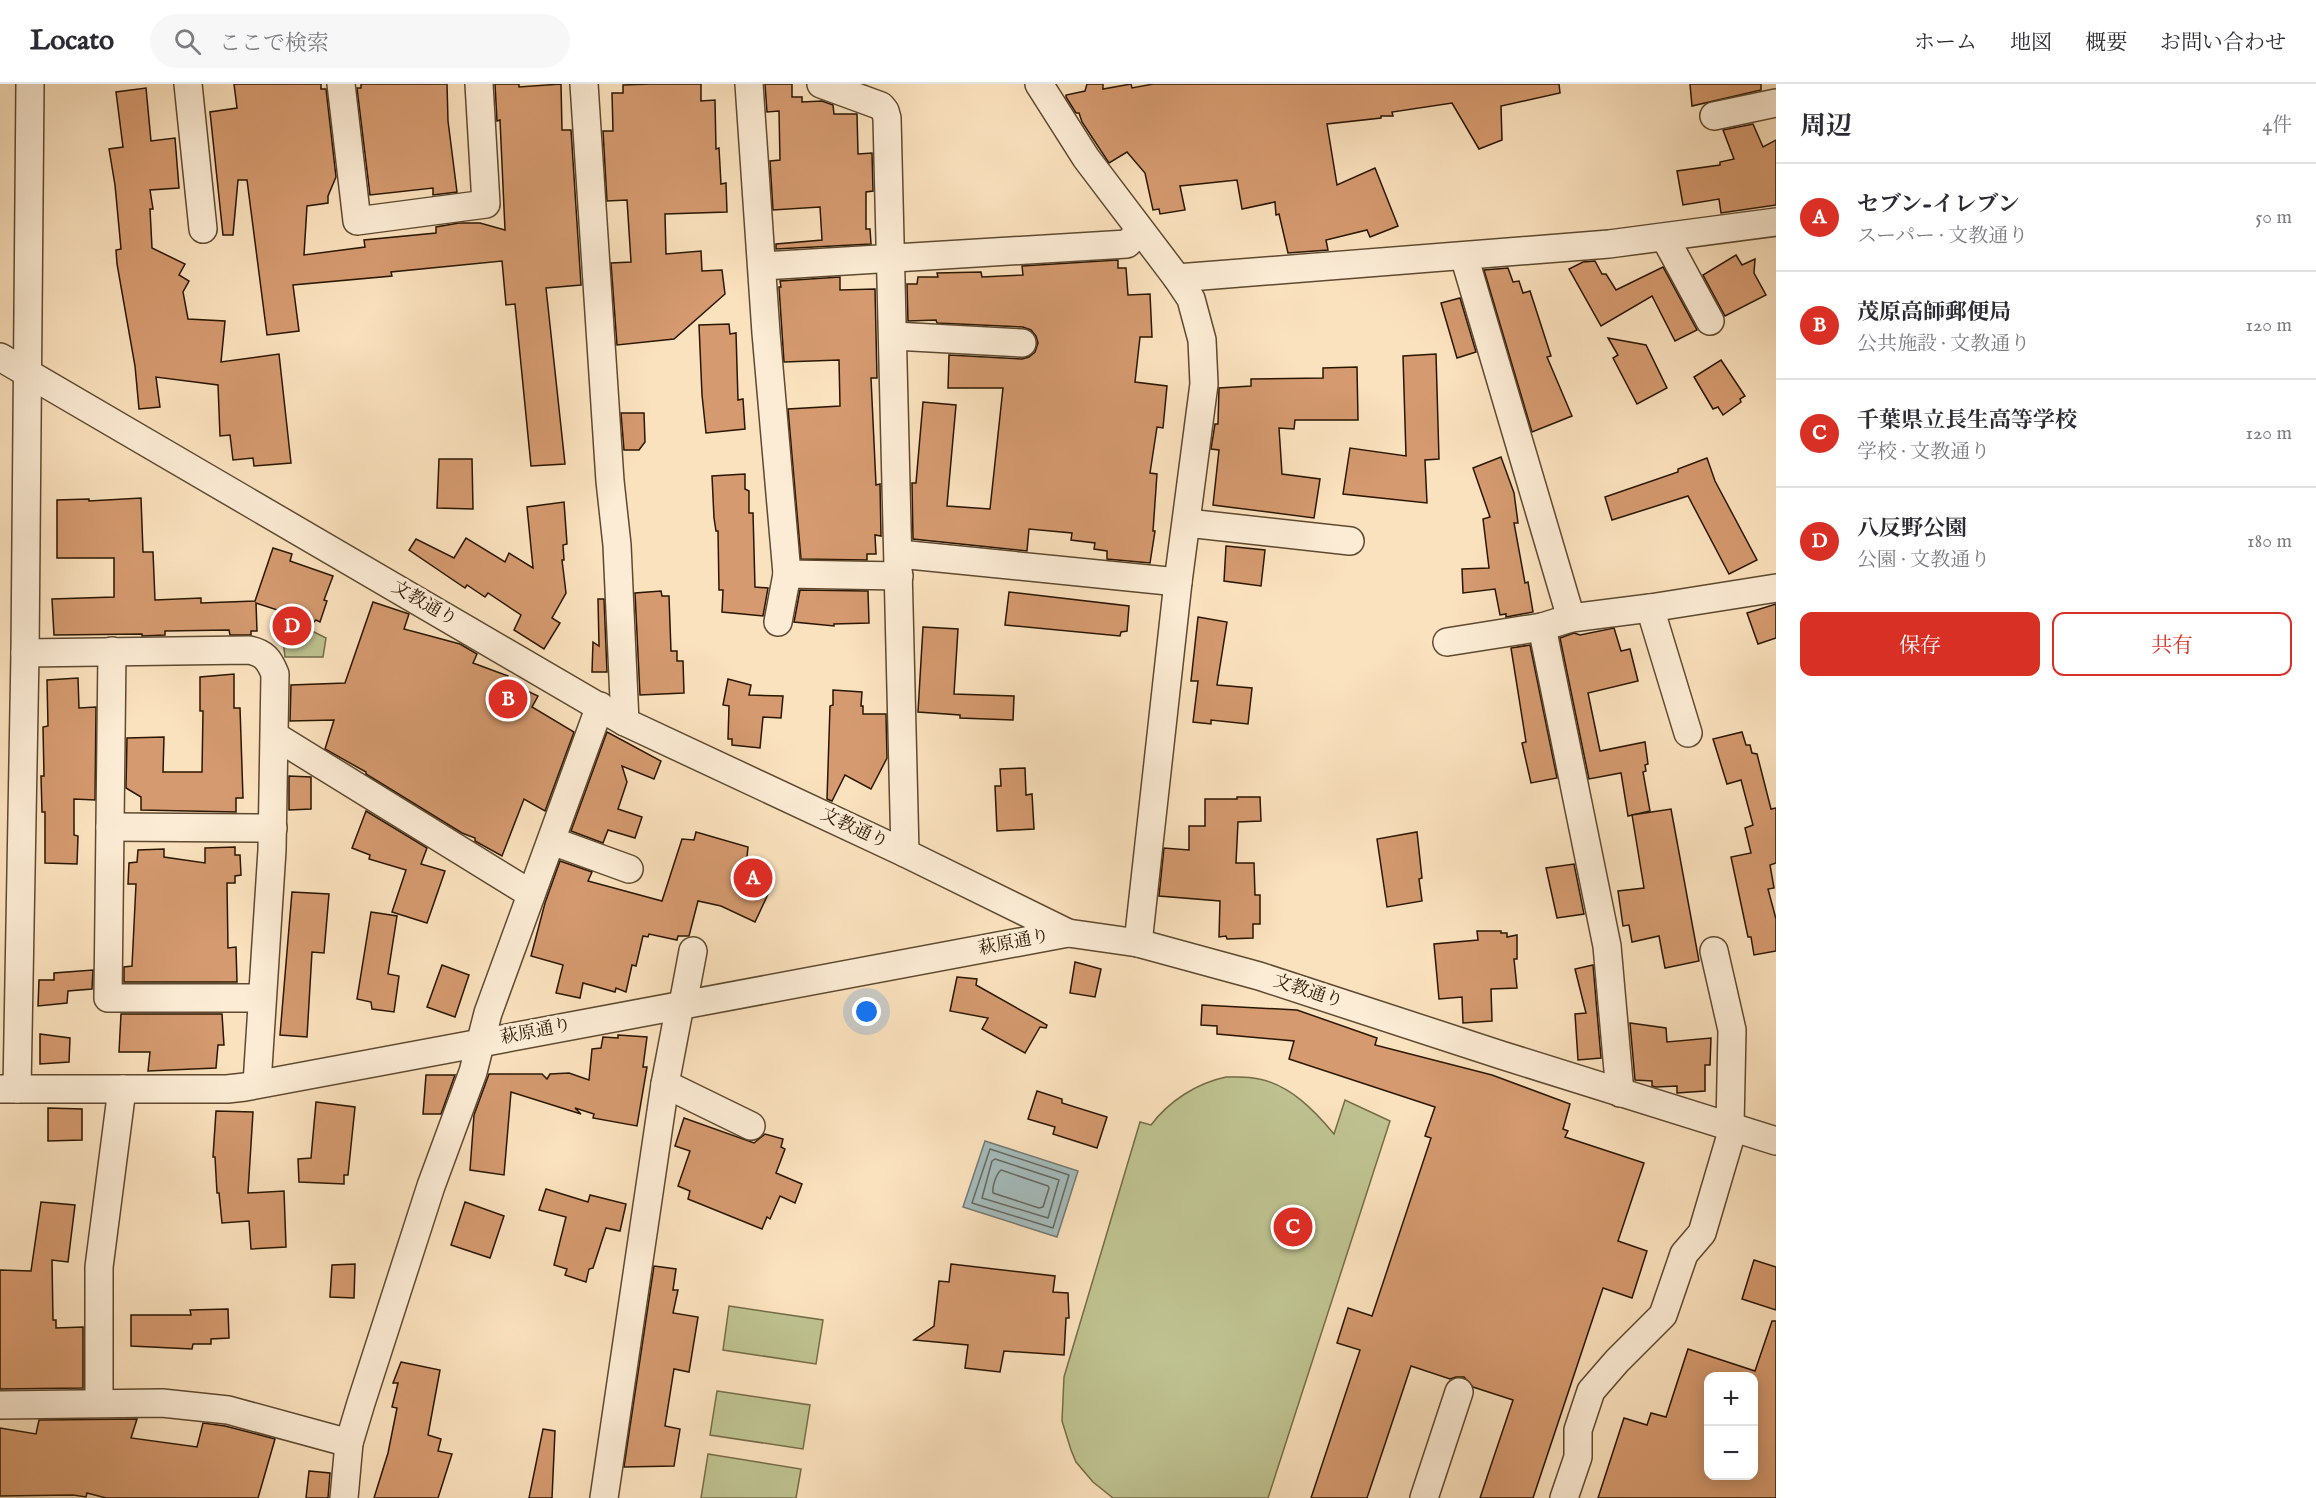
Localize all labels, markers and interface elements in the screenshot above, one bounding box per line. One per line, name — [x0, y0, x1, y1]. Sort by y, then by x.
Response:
search box — [150, 14, 570, 68]
text: Locato — [30, 24, 114, 59]
icon: search — [171, 25, 204, 58]
text: ここで検索 — [219, 30, 329, 58]
text: ホーム — [1914, 30, 1977, 57]
text: 地図 — [2010, 30, 2052, 57]
text: 概要 — [2085, 30, 2127, 57]
text: お問い合わせ — [2160, 30, 2286, 57]
text: 周辺 — [1800, 110, 1852, 143]
text: 4件 — [2262, 113, 2292, 138]
text: セブン-イレブン — [1857, 191, 2019, 219]
text: A — [1813, 205, 1826, 230]
text: 50 m — [2255, 205, 2292, 230]
text: スーパー · 文教通り — [1857, 224, 2028, 249]
text: 茂原高師郵便局 — [1857, 299, 2011, 327]
text: B — [1813, 313, 1826, 338]
text: 120 m — [2246, 313, 2292, 338]
text: 公共施設 · 文教通り — [1857, 332, 2030, 357]
text: 千葉県立長生高等学校 — [1857, 407, 2077, 435]
text: C — [1812, 421, 1827, 446]
text: 120 m — [2246, 421, 2292, 446]
text: 学校 · 文教通り — [1857, 440, 1990, 465]
text: 八反野公園 — [1857, 515, 1967, 543]
text: D — [1811, 529, 1828, 554]
text: 180 m — [2247, 529, 2292, 554]
text: 公園 · 文教通り — [1857, 548, 1990, 573]
street label: 文教通り — [387, 576, 461, 632]
pin: D — [272, 604, 312, 648]
button: 保存 — [1800, 612, 2040, 676]
button: 共有 — [2052, 612, 2292, 676]
pin: B — [488, 676, 528, 722]
street label: 文教通り — [817, 803, 891, 855]
pin: A — [734, 856, 772, 900]
street label: 萩原通り — [976, 925, 1052, 961]
street label: 文教通り — [1270, 970, 1346, 1014]
your location — [852, 997, 881, 1026]
street label: 萩原通り — [498, 1014, 574, 1050]
pin: C — [1274, 1204, 1312, 1250]
map controls — [1704, 1372, 1758, 1480]
button: + — [1704, 1372, 1758, 1426]
button: − — [1704, 1426, 1758, 1480]

